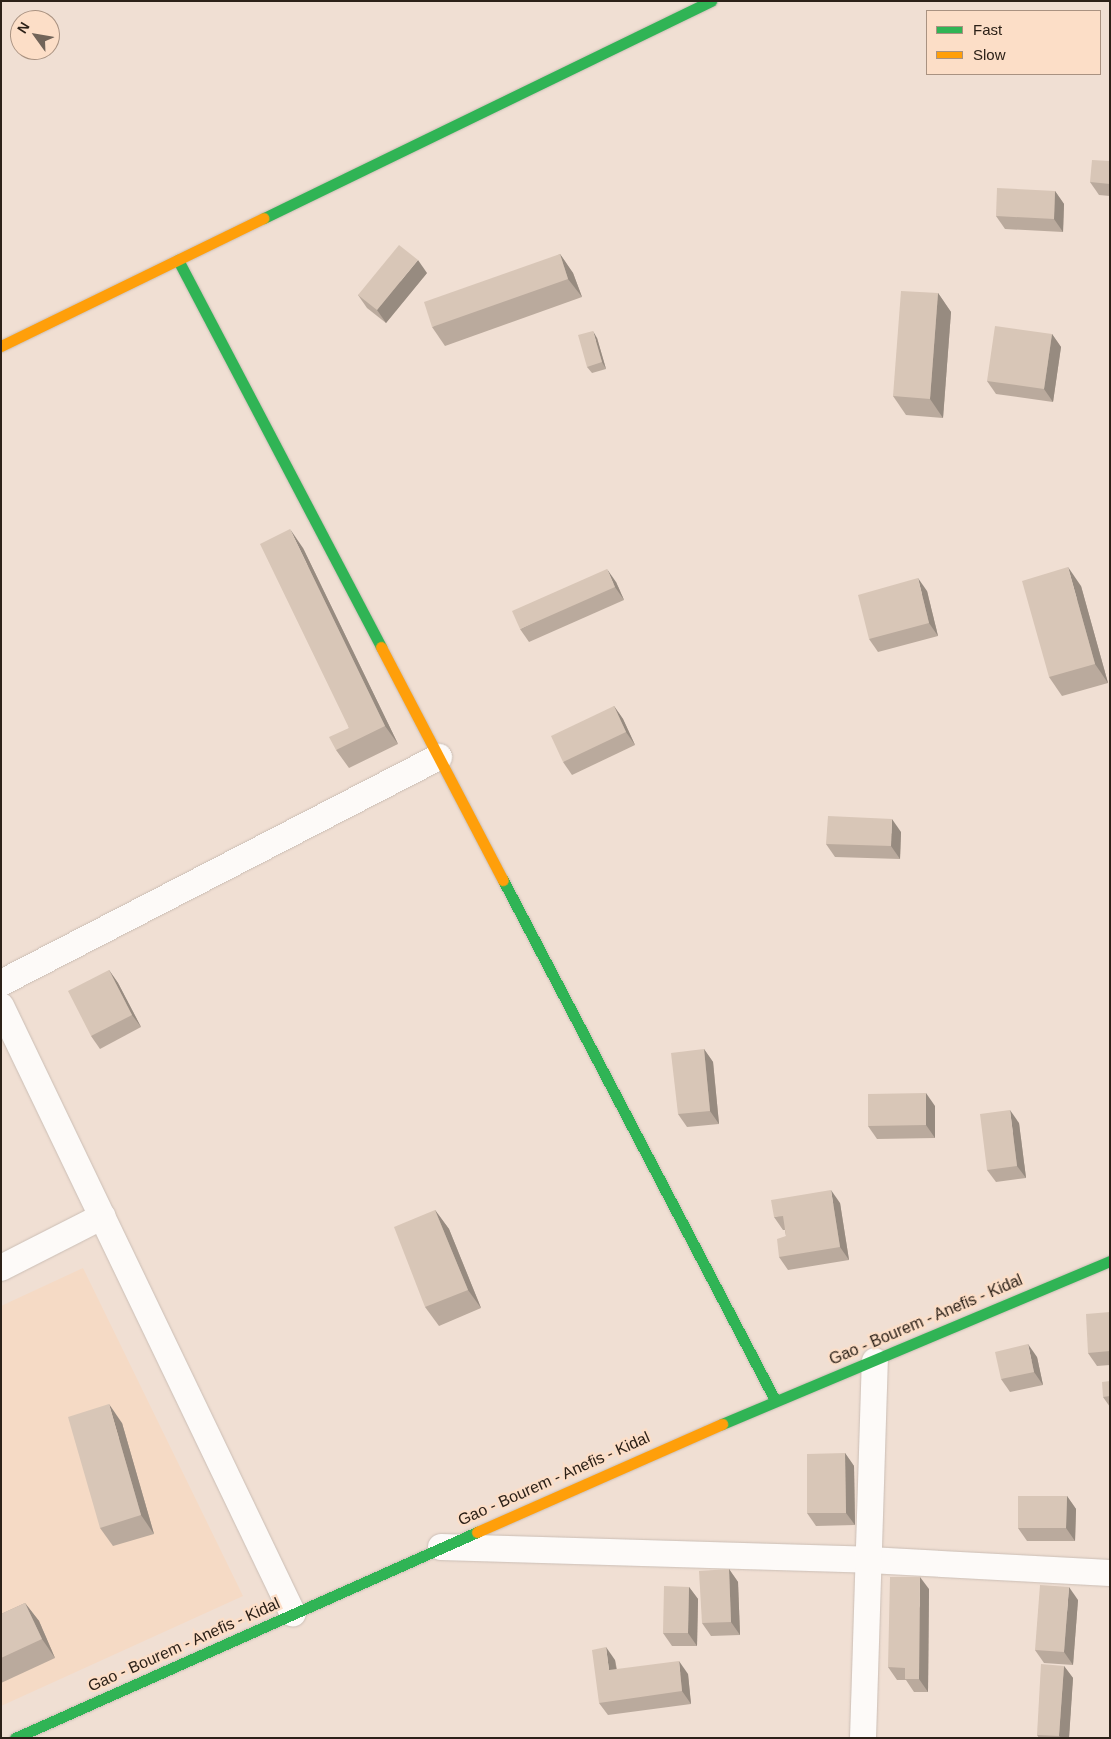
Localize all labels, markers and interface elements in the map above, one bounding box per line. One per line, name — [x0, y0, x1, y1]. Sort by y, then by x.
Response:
north arrow — [10, 10, 60, 60]
legend — [926, 10, 1101, 75]
text: N — [14, 19, 33, 36]
text: Fast — [973, 21, 1002, 38]
text: Slow — [973, 46, 1006, 63]
street label: Gao - Bourem - Anefis - Kidal — [826, 1270, 1026, 1370]
street label: Gao - Bourem - Anefis - Kidal — [455, 1428, 653, 1530]
street label: Gao - Bourem - Anefis - Kidal — [85, 1594, 283, 1696]

